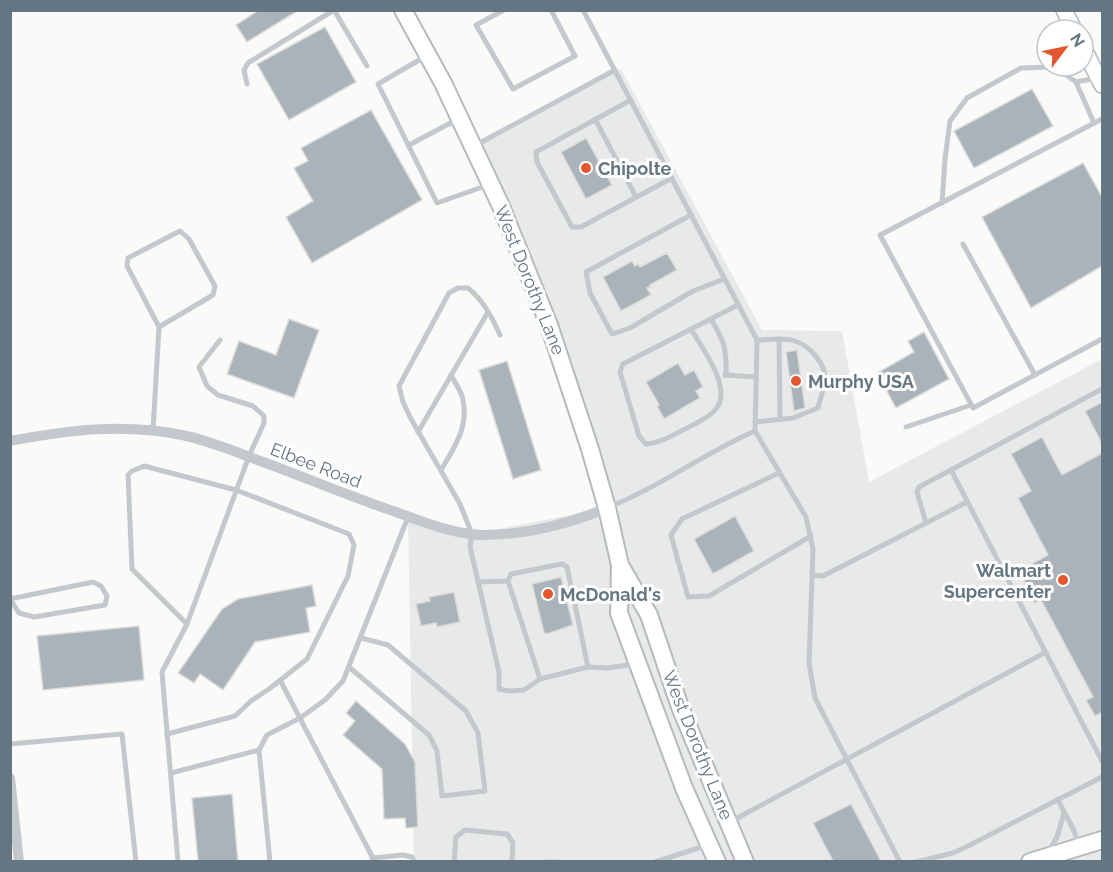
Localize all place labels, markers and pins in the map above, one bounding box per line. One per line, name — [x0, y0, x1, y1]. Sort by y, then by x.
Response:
place label: Chipolte — [598, 158, 672, 179]
marker: Chipolte — [579, 161, 593, 175]
place label: Murphy USA — [808, 371, 915, 392]
marker: Murphy USA — [789, 374, 803, 388]
place label: Walmart Supercenter — [944, 560, 1051, 602]
marker: Walmart Supercenter — [1056, 573, 1070, 587]
place label: McDonald's — [560, 584, 661, 605]
marker: McDonald's — [541, 587, 555, 601]

